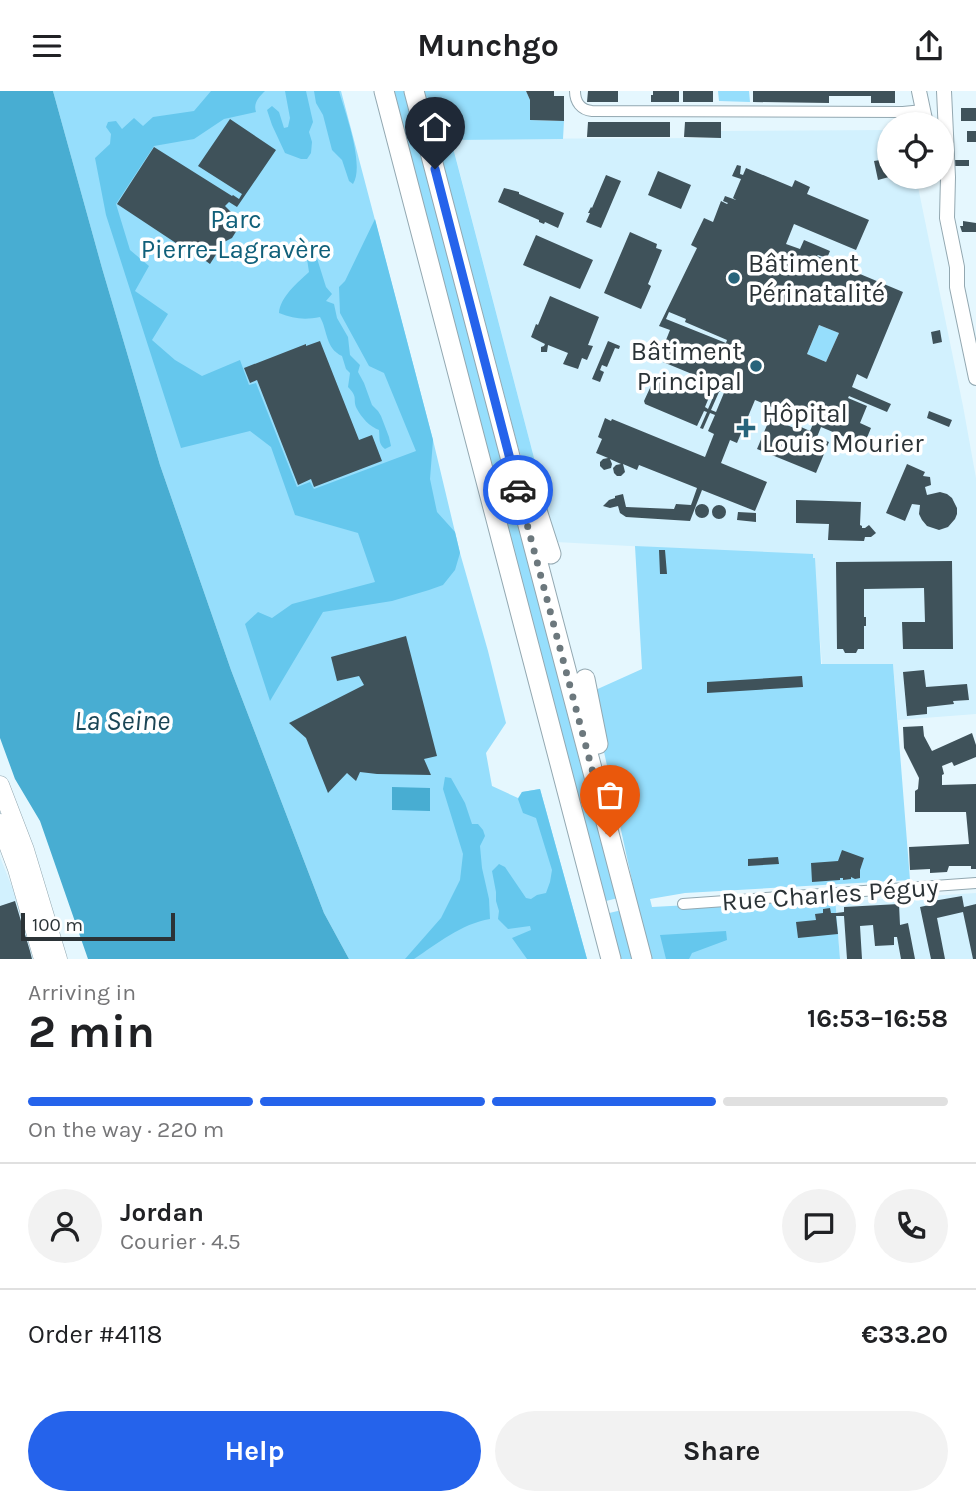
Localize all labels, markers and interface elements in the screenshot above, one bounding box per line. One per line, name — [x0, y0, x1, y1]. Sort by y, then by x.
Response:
icon: menu — [28, 27, 66, 65]
text: Munchgo — [417, 27, 559, 64]
icon: share — [910, 27, 948, 65]
pin — [405, 97, 465, 169]
icon: home — [416, 108, 454, 146]
map controls — [877, 112, 954, 189]
button: locate — [877, 112, 954, 189]
park label: Parc Pierre-Lagravère — [141, 204, 331, 265]
place label: Bâtiment Périnatalité — [748, 248, 885, 309]
marker: Bâtiment Périnatalité — [726, 270, 742, 286]
place label: Bâtiment Principal — [631, 336, 742, 397]
marker: Bâtiment Principal — [748, 358, 764, 374]
place label: Hôpital Louis Mourier — [762, 398, 924, 459]
marker: Hôpital Louis Mourier — [736, 418, 756, 438]
courier — [483, 455, 553, 525]
icon: car — [499, 471, 537, 509]
water label: La Seine — [74, 704, 170, 737]
pin — [580, 765, 640, 837]
icon: bag — [591, 776, 629, 814]
street label: Rue Charles Péguy — [721, 871, 939, 918]
scale bar — [21, 910, 175, 942]
text: 100 m — [32, 914, 83, 936]
text: Arriving in — [28, 979, 136, 1006]
text: 16:53–16:58 — [807, 1003, 948, 1034]
text: 2 min — [28, 1005, 155, 1059]
text: On the way · 220 m — [28, 1116, 224, 1143]
button: person — [28, 1189, 102, 1263]
button: chat — [782, 1189, 856, 1263]
button: phone — [874, 1189, 948, 1263]
text: Jordan — [120, 1197, 204, 1228]
text: Courier · 4.5 — [120, 1228, 241, 1255]
text: Order #4118 — [28, 1319, 162, 1350]
text: €33.20 — [861, 1319, 948, 1350]
button: Help — [28, 1411, 481, 1491]
button: Share — [495, 1411, 948, 1491]

